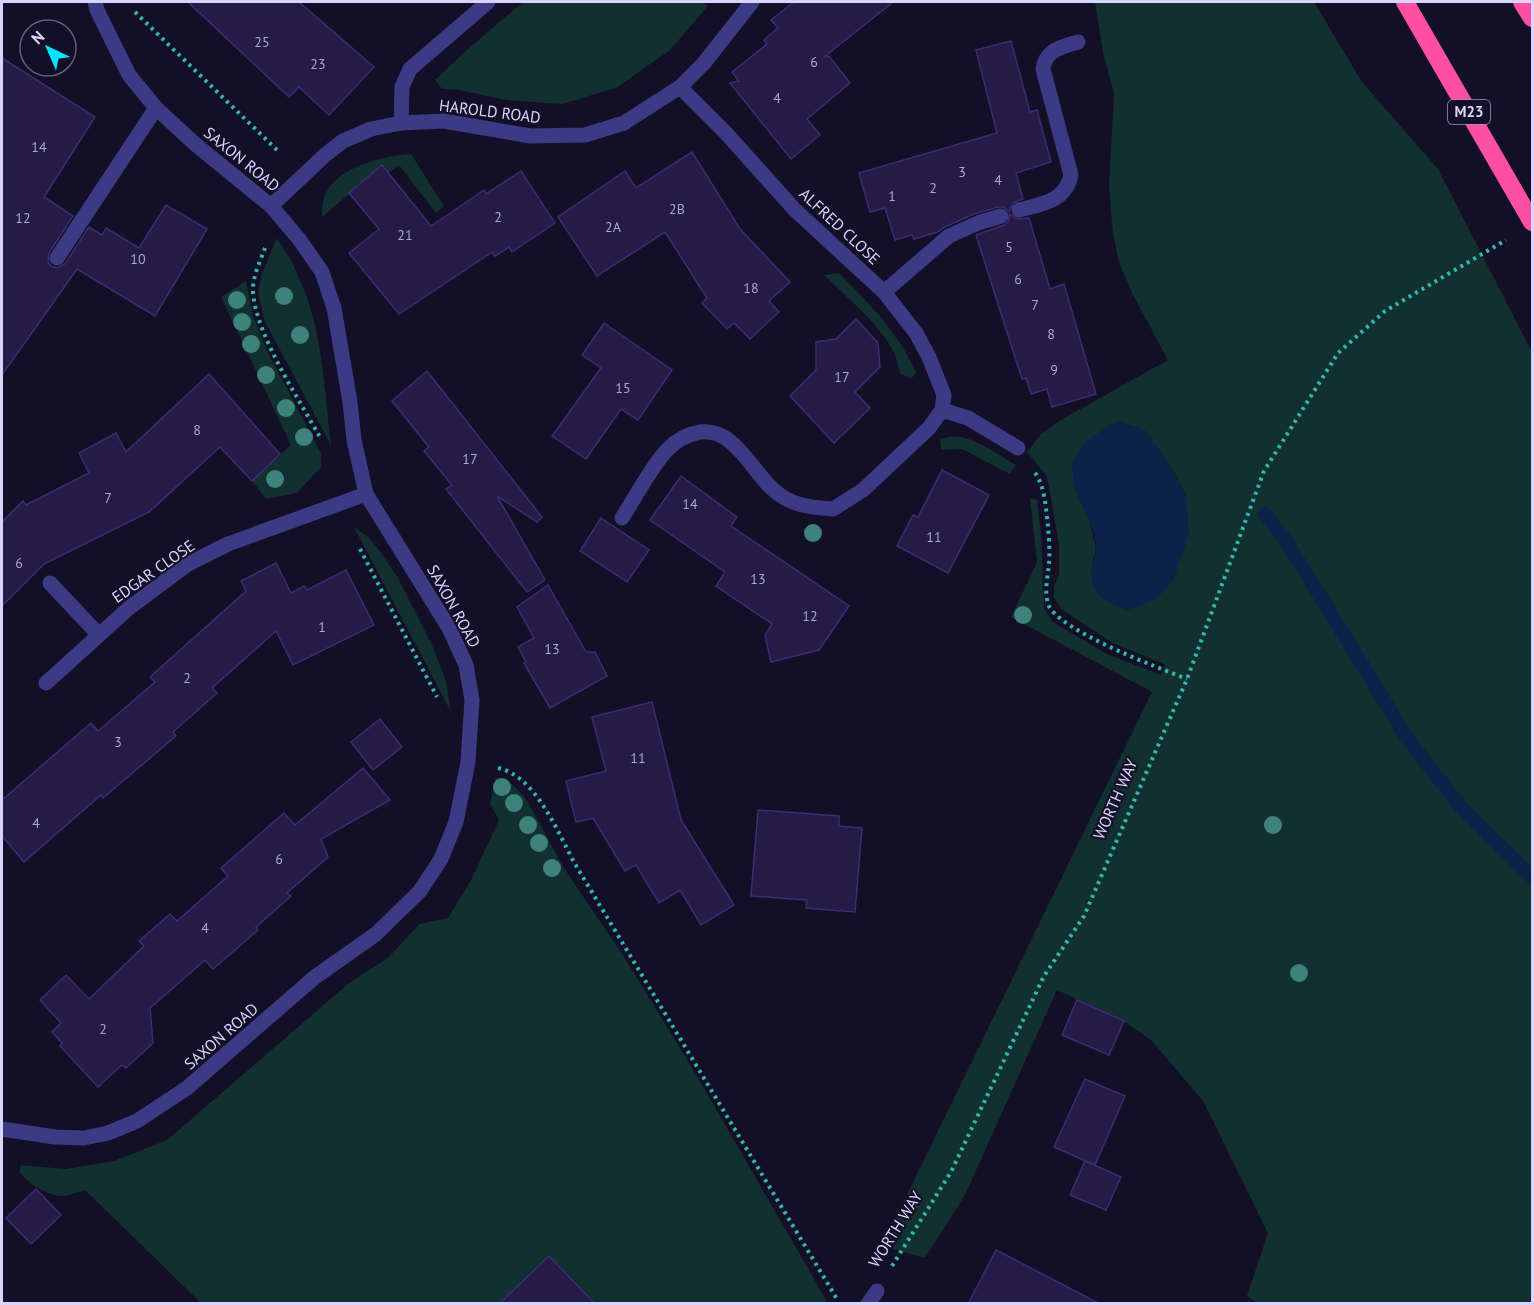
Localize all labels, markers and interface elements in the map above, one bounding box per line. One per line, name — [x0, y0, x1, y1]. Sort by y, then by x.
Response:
north arrow — [18, 18, 78, 78]
text: N — [27, 26, 48, 48]
house number: 25 — [254, 33, 270, 51]
house number: 6 — [810, 53, 818, 71]
house number: 23 — [310, 55, 326, 73]
house number: 4 — [773, 89, 781, 107]
street label: HAROLD ROAD — [438, 95, 542, 127]
road number: M23 — [1448, 100, 1490, 124]
street label: SAXON ROAD — [200, 122, 284, 196]
house number: 14 — [31, 138, 47, 156]
house number: 3 — [958, 163, 966, 181]
house number: 4 — [994, 171, 1002, 189]
house number: 2 — [929, 179, 937, 197]
street label: ALFRED CLOSE — [795, 184, 885, 268]
house number: 1 — [888, 187, 896, 205]
house number: 2B — [669, 200, 685, 218]
house number: 2 — [494, 208, 502, 226]
house number: 12 — [15, 209, 31, 227]
house number: 2A — [605, 218, 622, 236]
house number: 21 — [397, 226, 413, 244]
house number: 5 — [1005, 238, 1013, 256]
house number: 10 — [130, 250, 146, 268]
house number: 6 — [1014, 270, 1022, 288]
house number: 18 — [743, 279, 759, 297]
house number: 7 — [1031, 296, 1039, 314]
house number: 8 — [1047, 325, 1055, 343]
house number: 9 — [1050, 361, 1058, 379]
house number: 17 — [834, 368, 850, 386]
house number: 15 — [615, 379, 631, 397]
house number: 8 — [193, 421, 201, 439]
house number: 17 — [462, 450, 478, 468]
house number: 7 — [104, 489, 112, 507]
house number: 14 — [682, 495, 698, 513]
house number: 11 — [926, 528, 942, 546]
street label: EDGAR CLOSE — [108, 535, 198, 607]
house number: 6 — [15, 554, 23, 572]
street label: SAXON ROAD — [423, 561, 485, 651]
house number: 13 — [750, 570, 766, 588]
house number: 12 — [802, 607, 818, 625]
house number: 1 — [318, 618, 326, 636]
house number: 13 — [544, 640, 560, 658]
house number: 2 — [183, 669, 191, 687]
house number: 3 — [114, 733, 122, 751]
house number: 11 — [630, 749, 646, 767]
street label: WORTH WAY — [1088, 756, 1142, 842]
house number: 4 — [32, 814, 40, 832]
house number: 6 — [275, 850, 283, 868]
house number: 4 — [201, 919, 209, 937]
street label: SAXON ROAD — [180, 998, 262, 1074]
house number: 2 — [99, 1020, 107, 1038]
street label: WORTH WAY — [864, 1187, 926, 1271]

